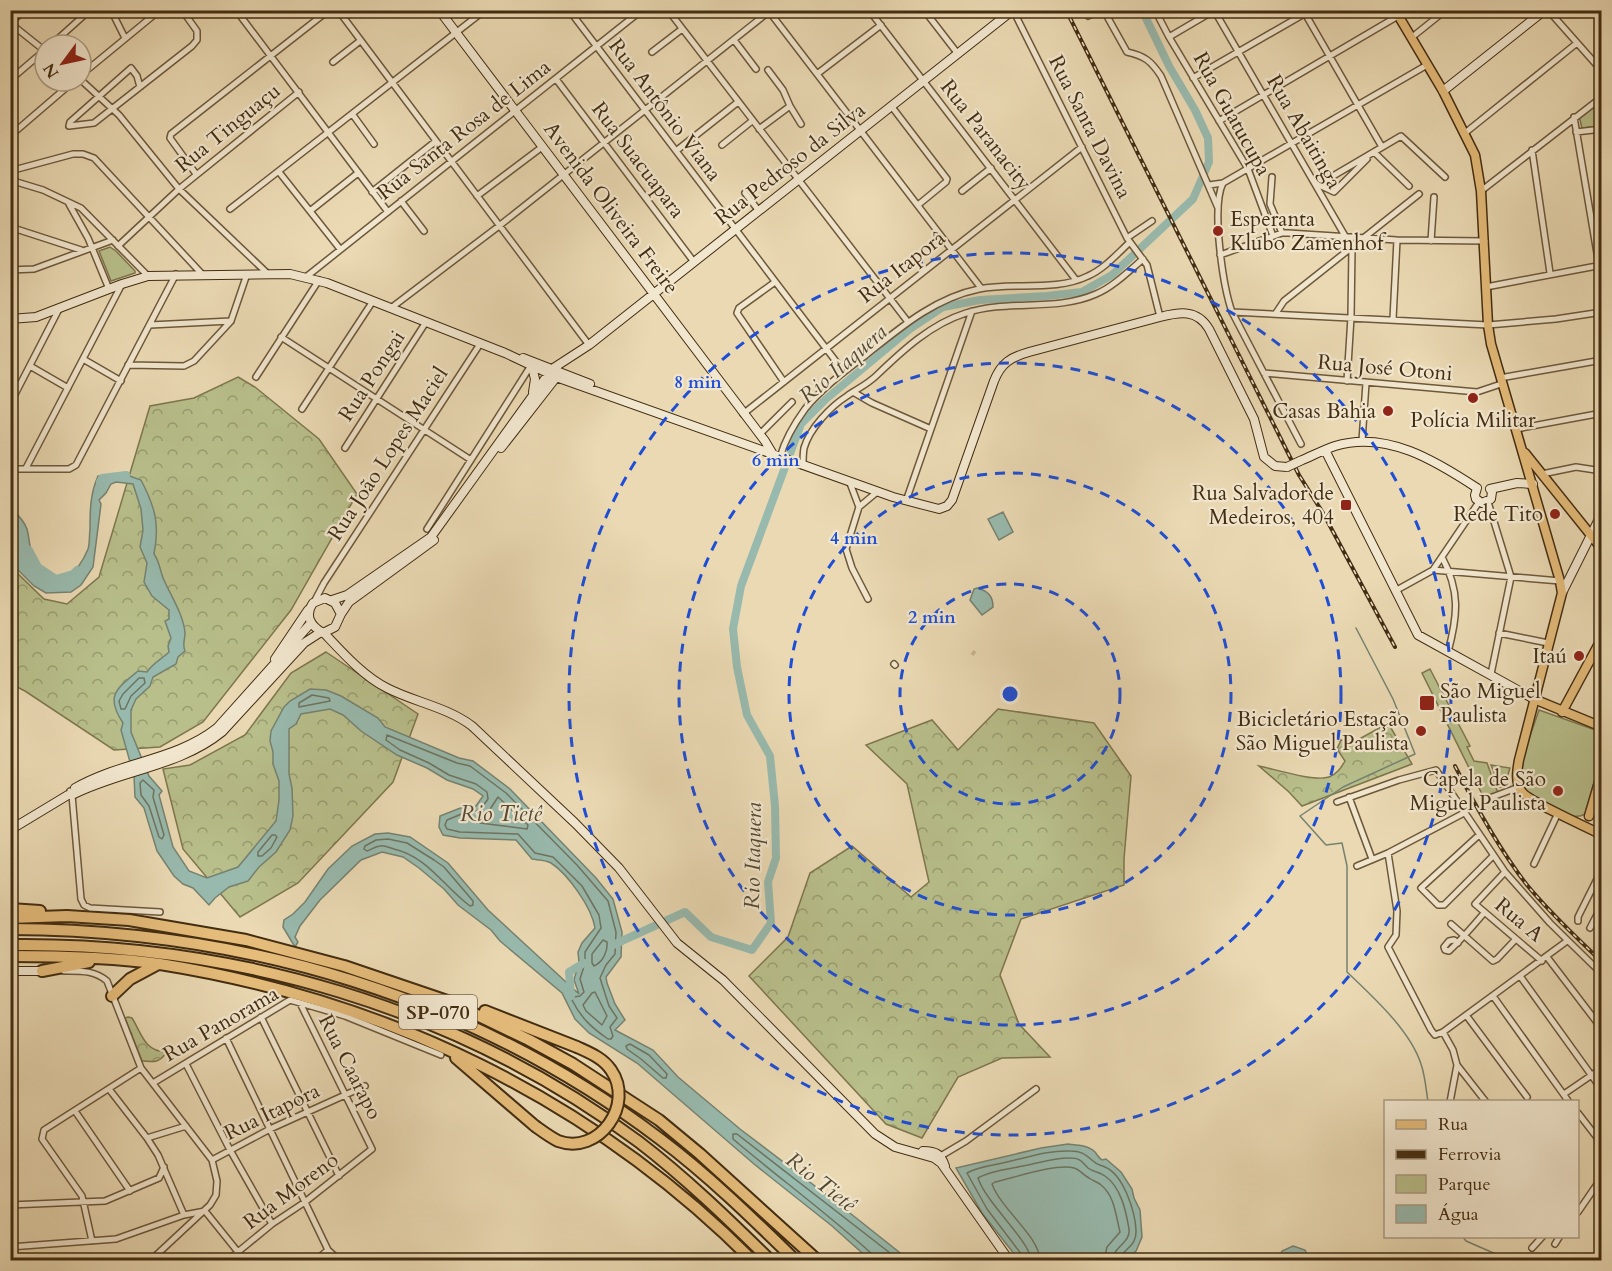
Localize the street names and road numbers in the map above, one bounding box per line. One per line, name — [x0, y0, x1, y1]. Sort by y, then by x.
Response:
street label: Rua Antônio Viana — [602, 33, 728, 187]
street label: Rua Guatucupa — [1186, 47, 1278, 181]
street label: Rua Santa Davina — [1041, 50, 1139, 204]
street label: Rua Santa Rosa de Lima — [371, 53, 557, 207]
street label: Rua Abaitinga — [1260, 70, 1348, 194]
street label: Rua Paranacity — [934, 74, 1038, 196]
street label: Rua Tinguaçu — [169, 77, 287, 179]
street label: Rua Suacuapara — [585, 96, 691, 224]
street label: Rua Pedroso da Silva — [708, 96, 872, 232]
street label: Avenida Oliveira Freire — [537, 116, 685, 300]
street label: Rua Itaporâ — [853, 224, 951, 310]
street label: Rua Pongai — [332, 325, 412, 427]
street label: Rua José Otoni — [1316, 348, 1454, 388]
street label: Rua João Lopes Maciel — [321, 361, 455, 547]
street label: Rua A — [1488, 891, 1550, 949]
street label: Rua Panorama — [158, 979, 284, 1069]
road number: SP-070 — [399, 995, 477, 1029]
street label: Rua Caarapo — [311, 1010, 389, 1124]
street label: Rua Itapora — [219, 1076, 325, 1148]
street label: Rua Moreno — [237, 1146, 345, 1236]

